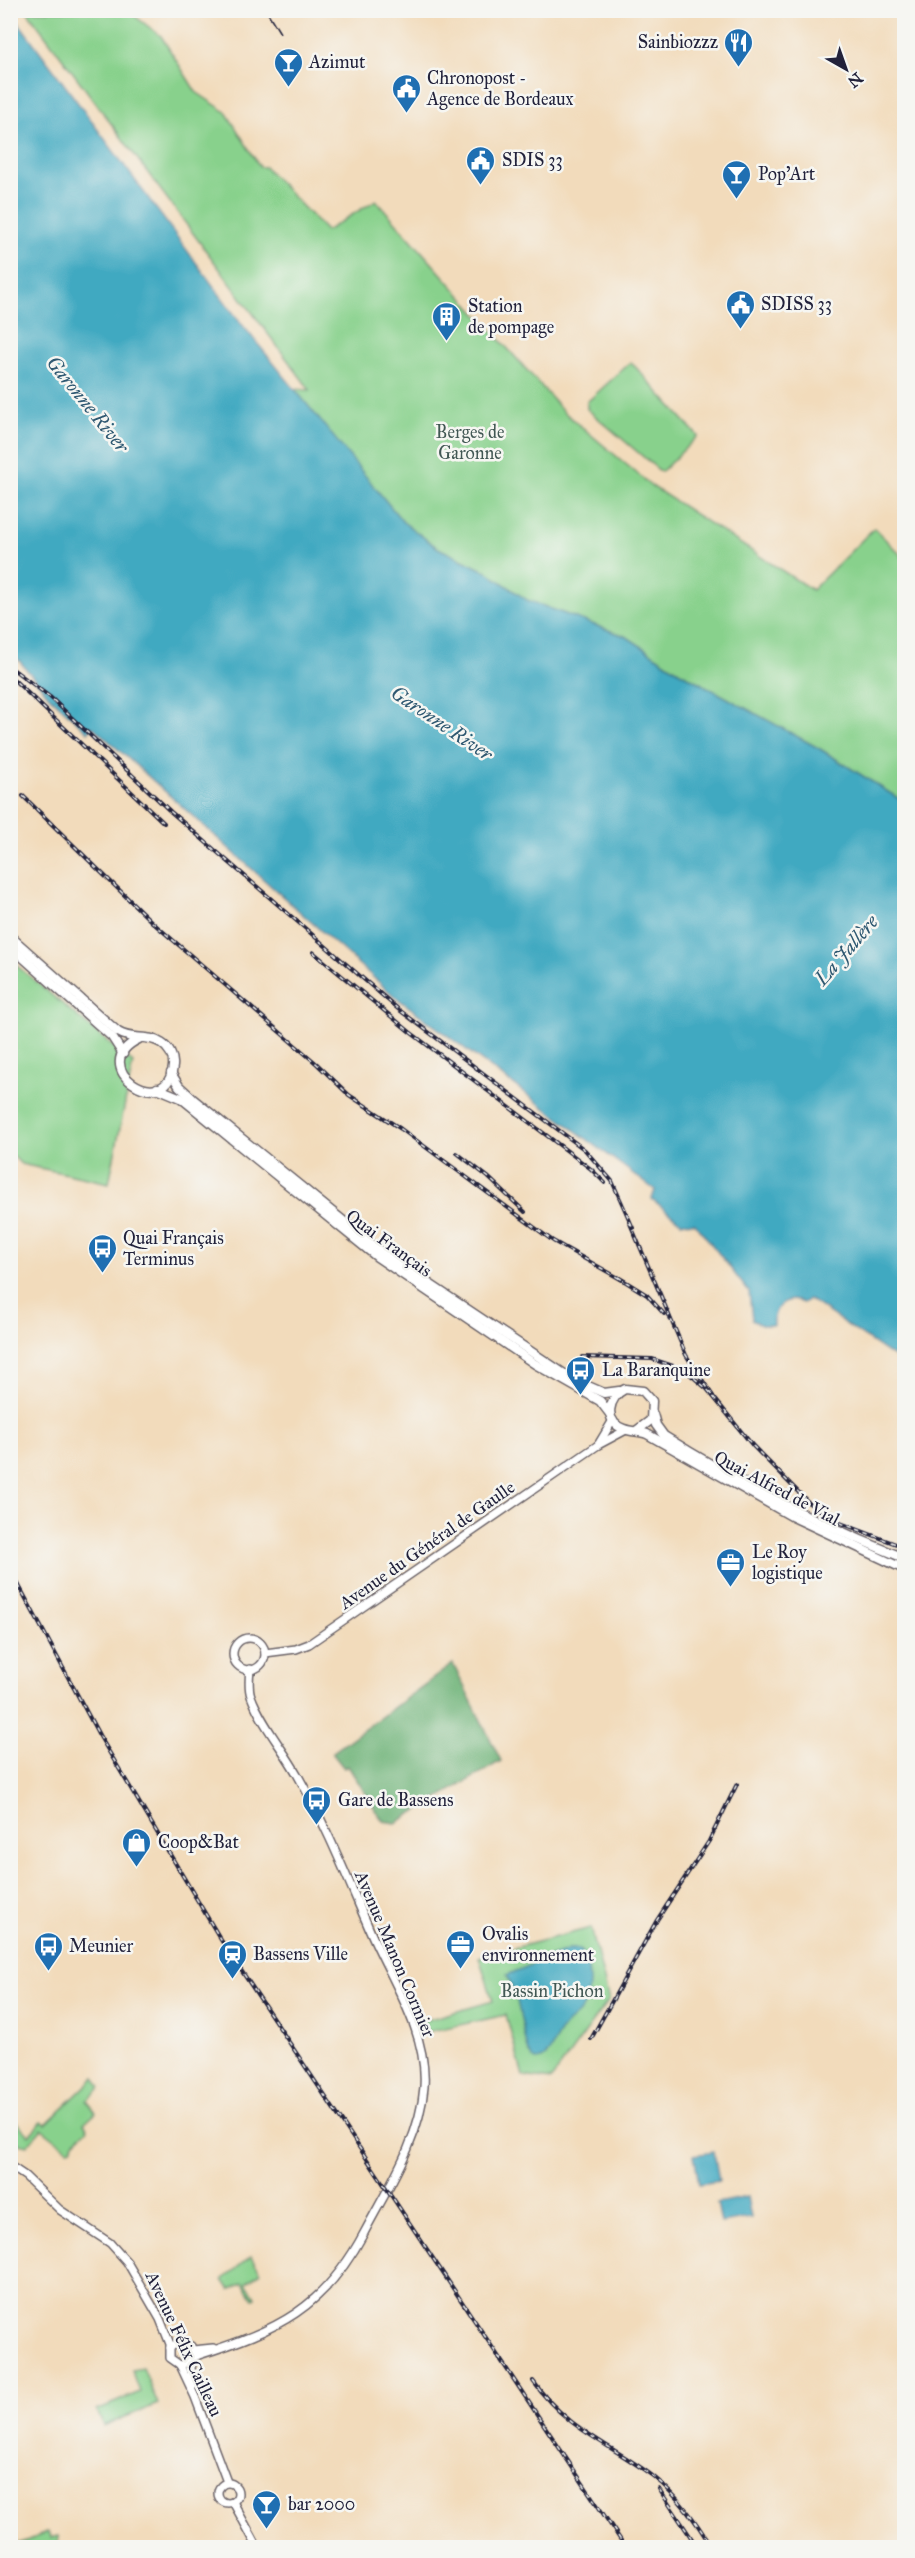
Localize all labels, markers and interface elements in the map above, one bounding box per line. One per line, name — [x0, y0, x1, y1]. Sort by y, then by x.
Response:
restaurant icon: Sainbiozzz — [723, 26, 755, 68]
place label: Sainbiozzz — [638, 31, 718, 53]
north arrow — [816, 39, 876, 99]
bar icon: Azimut — [272, 46, 304, 88]
place label: Azimut — [308, 51, 366, 73]
place label: Chronopost - Agence de Bordeaux — [426, 67, 574, 111]
text: N — [844, 68, 867, 92]
public building icon: Chronopost - Agence de Bordeaux — [390, 72, 422, 114]
public building icon: SDIS 33 — [465, 144, 497, 186]
place label: SDIS 33 — [502, 149, 563, 171]
bar icon: Pop’Art — [721, 158, 753, 200]
place label: Pop’Art — [758, 163, 816, 185]
public building icon: SDISS 33 — [724, 288, 756, 330]
place label: SDISS 33 — [761, 293, 832, 315]
place label: Station de pompage — [468, 295, 554, 339]
building icon: Station de pompage — [431, 300, 463, 342]
water label: Garonne River — [42, 351, 135, 458]
park label: Berges de Garonne — [435, 421, 505, 464]
water label: Garonne River — [387, 680, 499, 767]
water label: La Jallère — [808, 910, 883, 991]
street label: Quai Français — [342, 1204, 436, 1282]
place label: Quai Français Terminus — [123, 1227, 224, 1270]
bus stop icon: Quai Français Terminus — [86, 1232, 118, 1274]
bus stop icon: La Baranquine — [565, 1354, 597, 1396]
place label: La Baranquine — [602, 1359, 711, 1382]
street label: Quai Alfred de Vial — [710, 1446, 844, 1530]
street label: Avenue du Général de Gaulle — [334, 1476, 519, 1615]
place label: Le Roy logistique — [752, 1541, 823, 1585]
office icon: Le Roy logistique — [715, 1546, 747, 1588]
bus stop icon: Gare de Bassens — [301, 1784, 333, 1826]
place label: Gare de Bassens — [338, 1789, 454, 1811]
shop icon: Coop&Bat — [121, 1826, 153, 1868]
place label: Coop&Bat — [158, 1831, 239, 1853]
street label: Avenue Manon Cormier — [350, 1866, 440, 2041]
place label: Ovalis environnement — [482, 1923, 595, 1966]
office icon: Ovalis environnement — [445, 1928, 477, 1970]
bus stop icon: Meunier — [32, 1930, 64, 1972]
place label: Meunier — [69, 1935, 134, 1957]
station icon: Bassens Ville — [216, 1938, 248, 1980]
place label: Bassens Ville — [253, 1943, 348, 1965]
park label: Bassin Pichon — [501, 1980, 604, 2002]
street label: Avenue Félix Cailleau — [140, 2267, 227, 2420]
bar icon: bar 2000 — [251, 2488, 283, 2530]
place label: bar 2000 — [288, 2493, 355, 2515]

